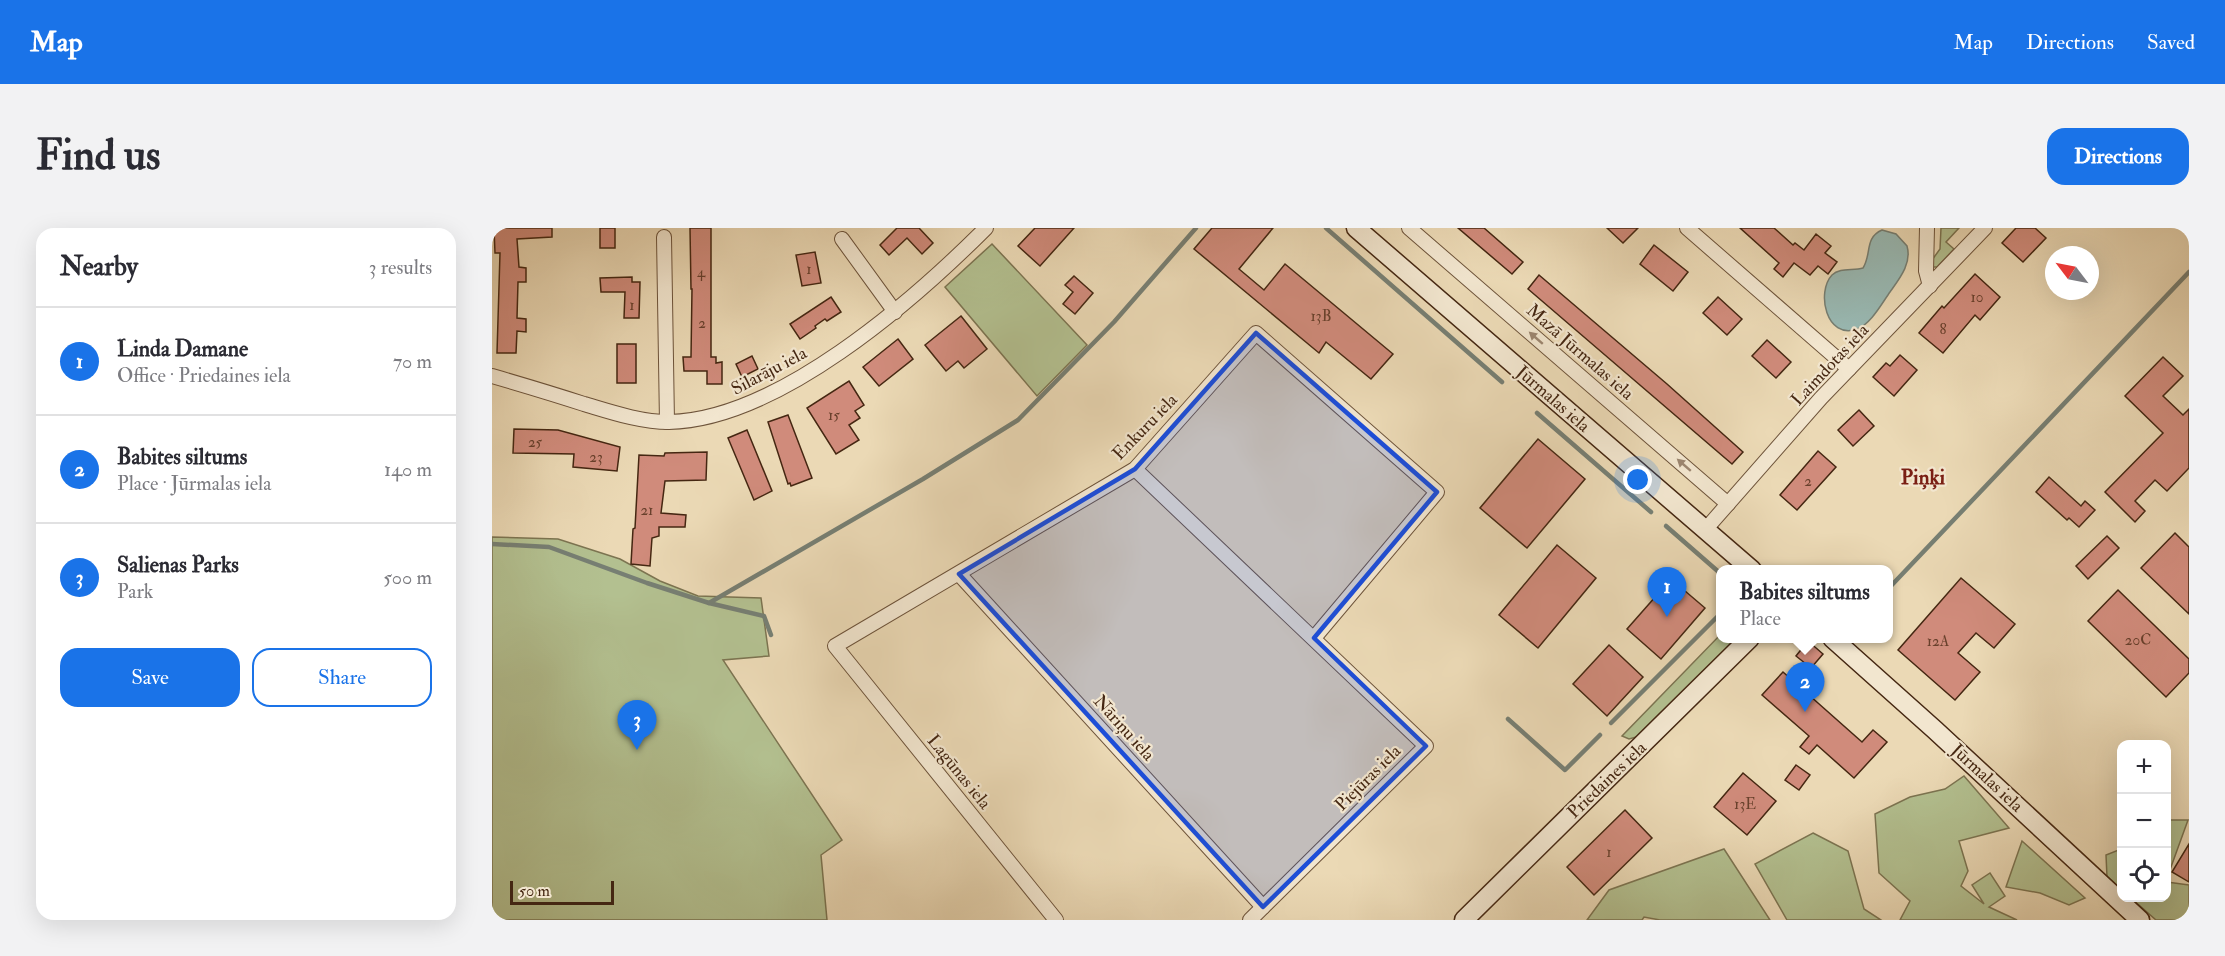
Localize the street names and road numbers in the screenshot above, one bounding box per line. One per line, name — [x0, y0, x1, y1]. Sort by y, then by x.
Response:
street label: Mazā Jūrmalas iela — [1522, 300, 1638, 404]
street label: Laimdotas iela — [1786, 319, 1874, 411]
street label: Silarāju iela — [727, 341, 811, 400]
street label: Jūrmalas iela — [1512, 361, 1594, 437]
street label: Enkuru iela — [1108, 388, 1183, 465]
street label: Nāriņu iela — [1088, 690, 1160, 766]
street label: Lagūnas iela — [922, 730, 997, 815]
street label: Priedaines iela — [1563, 736, 1652, 823]
street label: Jūrmalas iela — [1945, 738, 2028, 818]
street label: Piejūras iela — [1330, 740, 1406, 816]

